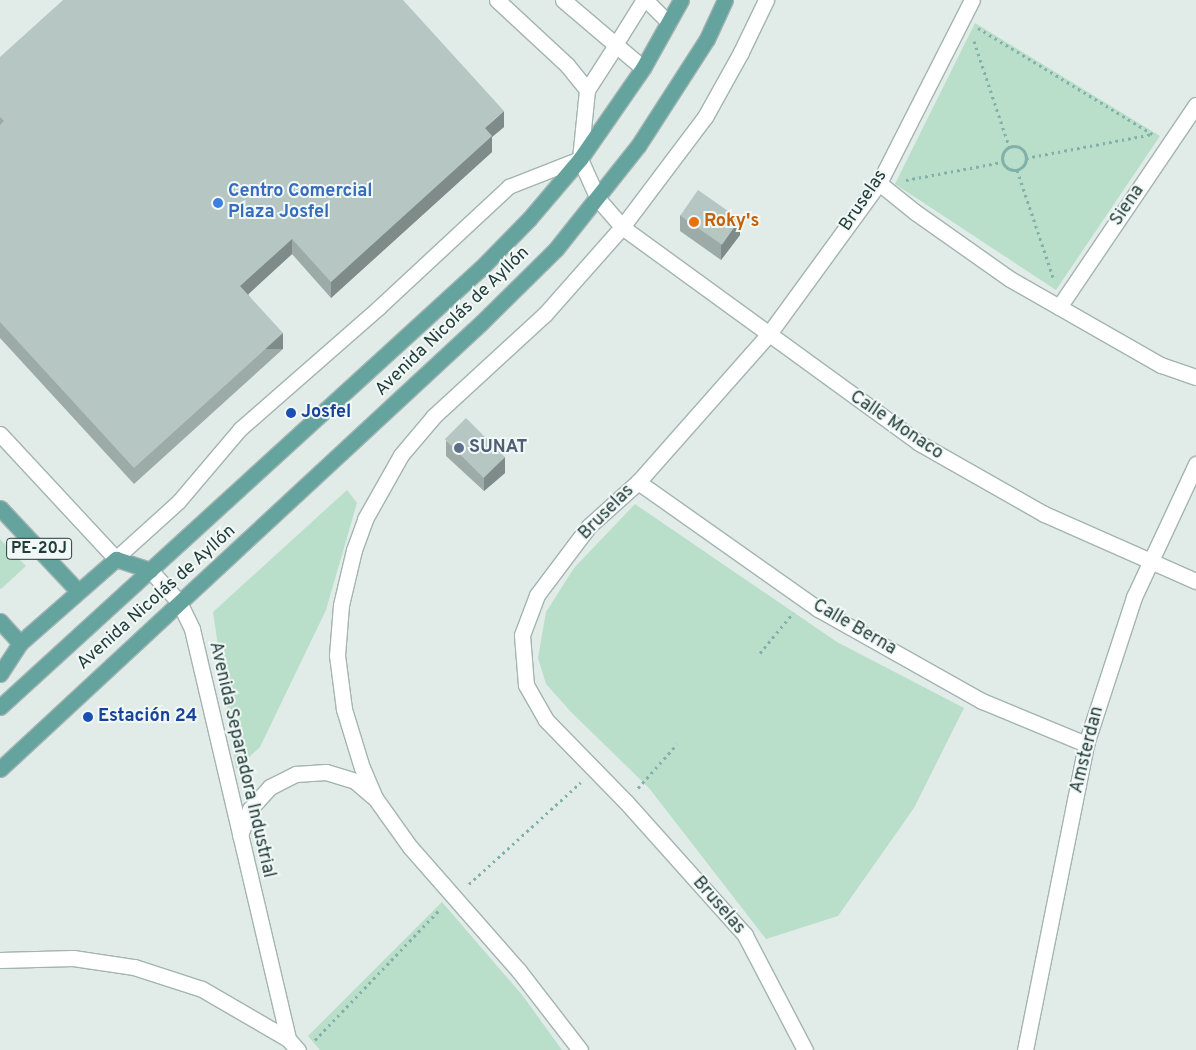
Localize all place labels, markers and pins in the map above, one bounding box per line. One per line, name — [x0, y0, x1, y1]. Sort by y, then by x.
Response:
place label: Centro Comercial Plaza Josfel — [228, 182, 373, 224]
marker: Centro Comercial Plaza Josfel — [212, 197, 224, 209]
place label: Roky's — [704, 211, 759, 233]
marker: Roky's — [688, 216, 700, 228]
place label: Josfel — [301, 402, 351, 424]
marker: Josfel — [285, 407, 297, 419]
place label: SUNAT — [469, 437, 527, 459]
marker: SUNAT — [453, 442, 465, 454]
place label: Estación 24 — [98, 706, 197, 728]
marker: Estación 24 — [82, 711, 94, 723]

